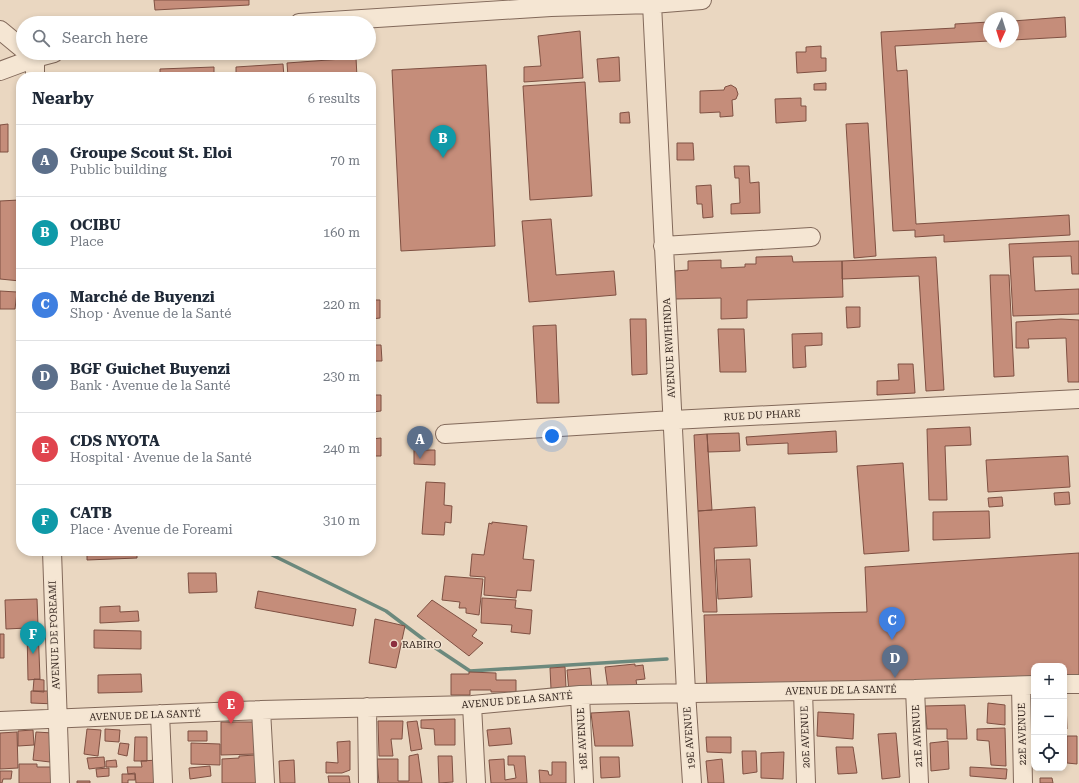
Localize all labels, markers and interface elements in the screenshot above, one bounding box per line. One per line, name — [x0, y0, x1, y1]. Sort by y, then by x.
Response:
north arrow — [983, 12, 1019, 48]
search box — [16, 16, 376, 60]
icon: search — [30, 27, 52, 49]
text: Search here — [62, 29, 148, 47]
text: Nearby — [32, 88, 94, 108]
text: 6 results — [308, 91, 360, 106]
pin: B — [430, 125, 456, 158]
text: Groupe Scout St. Eloi — [70, 144, 232, 162]
text: A — [40, 153, 50, 168]
text: 70 m — [330, 153, 360, 168]
text: Public building — [70, 162, 167, 177]
text: OCIBU — [70, 216, 121, 234]
text: B — [40, 225, 50, 240]
text: 160 m — [323, 225, 360, 240]
text: Place — [70, 234, 104, 249]
text: Marché de Buyenzi — [70, 288, 215, 306]
text: C — [40, 297, 50, 312]
text: 220 m — [323, 297, 360, 312]
street label: AVENUE RWIHINDA — [661, 298, 677, 398]
text: Shop · Avenue de la Santé — [70, 306, 231, 321]
text: BGF Guichet Buyenzi — [70, 360, 230, 378]
text: D — [40, 369, 50, 384]
text: 230 m — [323, 369, 360, 384]
text: Bank · Avenue de la Santé — [70, 378, 230, 393]
street label: RUE DU PHARE — [723, 407, 801, 423]
pin: A — [407, 426, 433, 459]
your location — [542, 426, 562, 446]
text: CDS NYOTA — [70, 432, 160, 450]
text: E — [41, 441, 49, 456]
text: 240 m — [323, 441, 360, 456]
text: Hospital · Avenue de la Santé — [70, 450, 252, 465]
text: CATB — [70, 504, 112, 522]
text: F — [41, 513, 49, 528]
text: 310 m — [323, 513, 360, 528]
text: Place · Avenue de Foreami — [70, 522, 233, 537]
street label: AVENUE DE FOREAMI — [47, 580, 61, 690]
pin: C — [879, 607, 905, 640]
pin: F — [20, 621, 46, 654]
marker: RABIRO — [389, 639, 399, 649]
place label: RABIRO — [402, 639, 441, 650]
pin: D — [882, 645, 908, 678]
map controls — [1031, 663, 1067, 771]
button: + — [1031, 663, 1067, 699]
street label: AVENUE DE LA SANTÉ — [785, 684, 897, 696]
street label: AVENUE DE LA SANTÉ — [461, 690, 573, 710]
pin: E — [218, 691, 244, 724]
button: − — [1031, 699, 1067, 735]
street label: 22E AVENUE — [1016, 703, 1028, 765]
street label: 21E AVENUE — [910, 705, 924, 767]
street label: 19E AVENUE — [681, 706, 697, 770]
street label: 20E AVENUE — [798, 706, 812, 768]
street label: AVENUE DE LA SANTÉ — [89, 708, 201, 722]
street label: 18E AVENUE — [575, 708, 589, 770]
button: locate — [1031, 735, 1067, 771]

